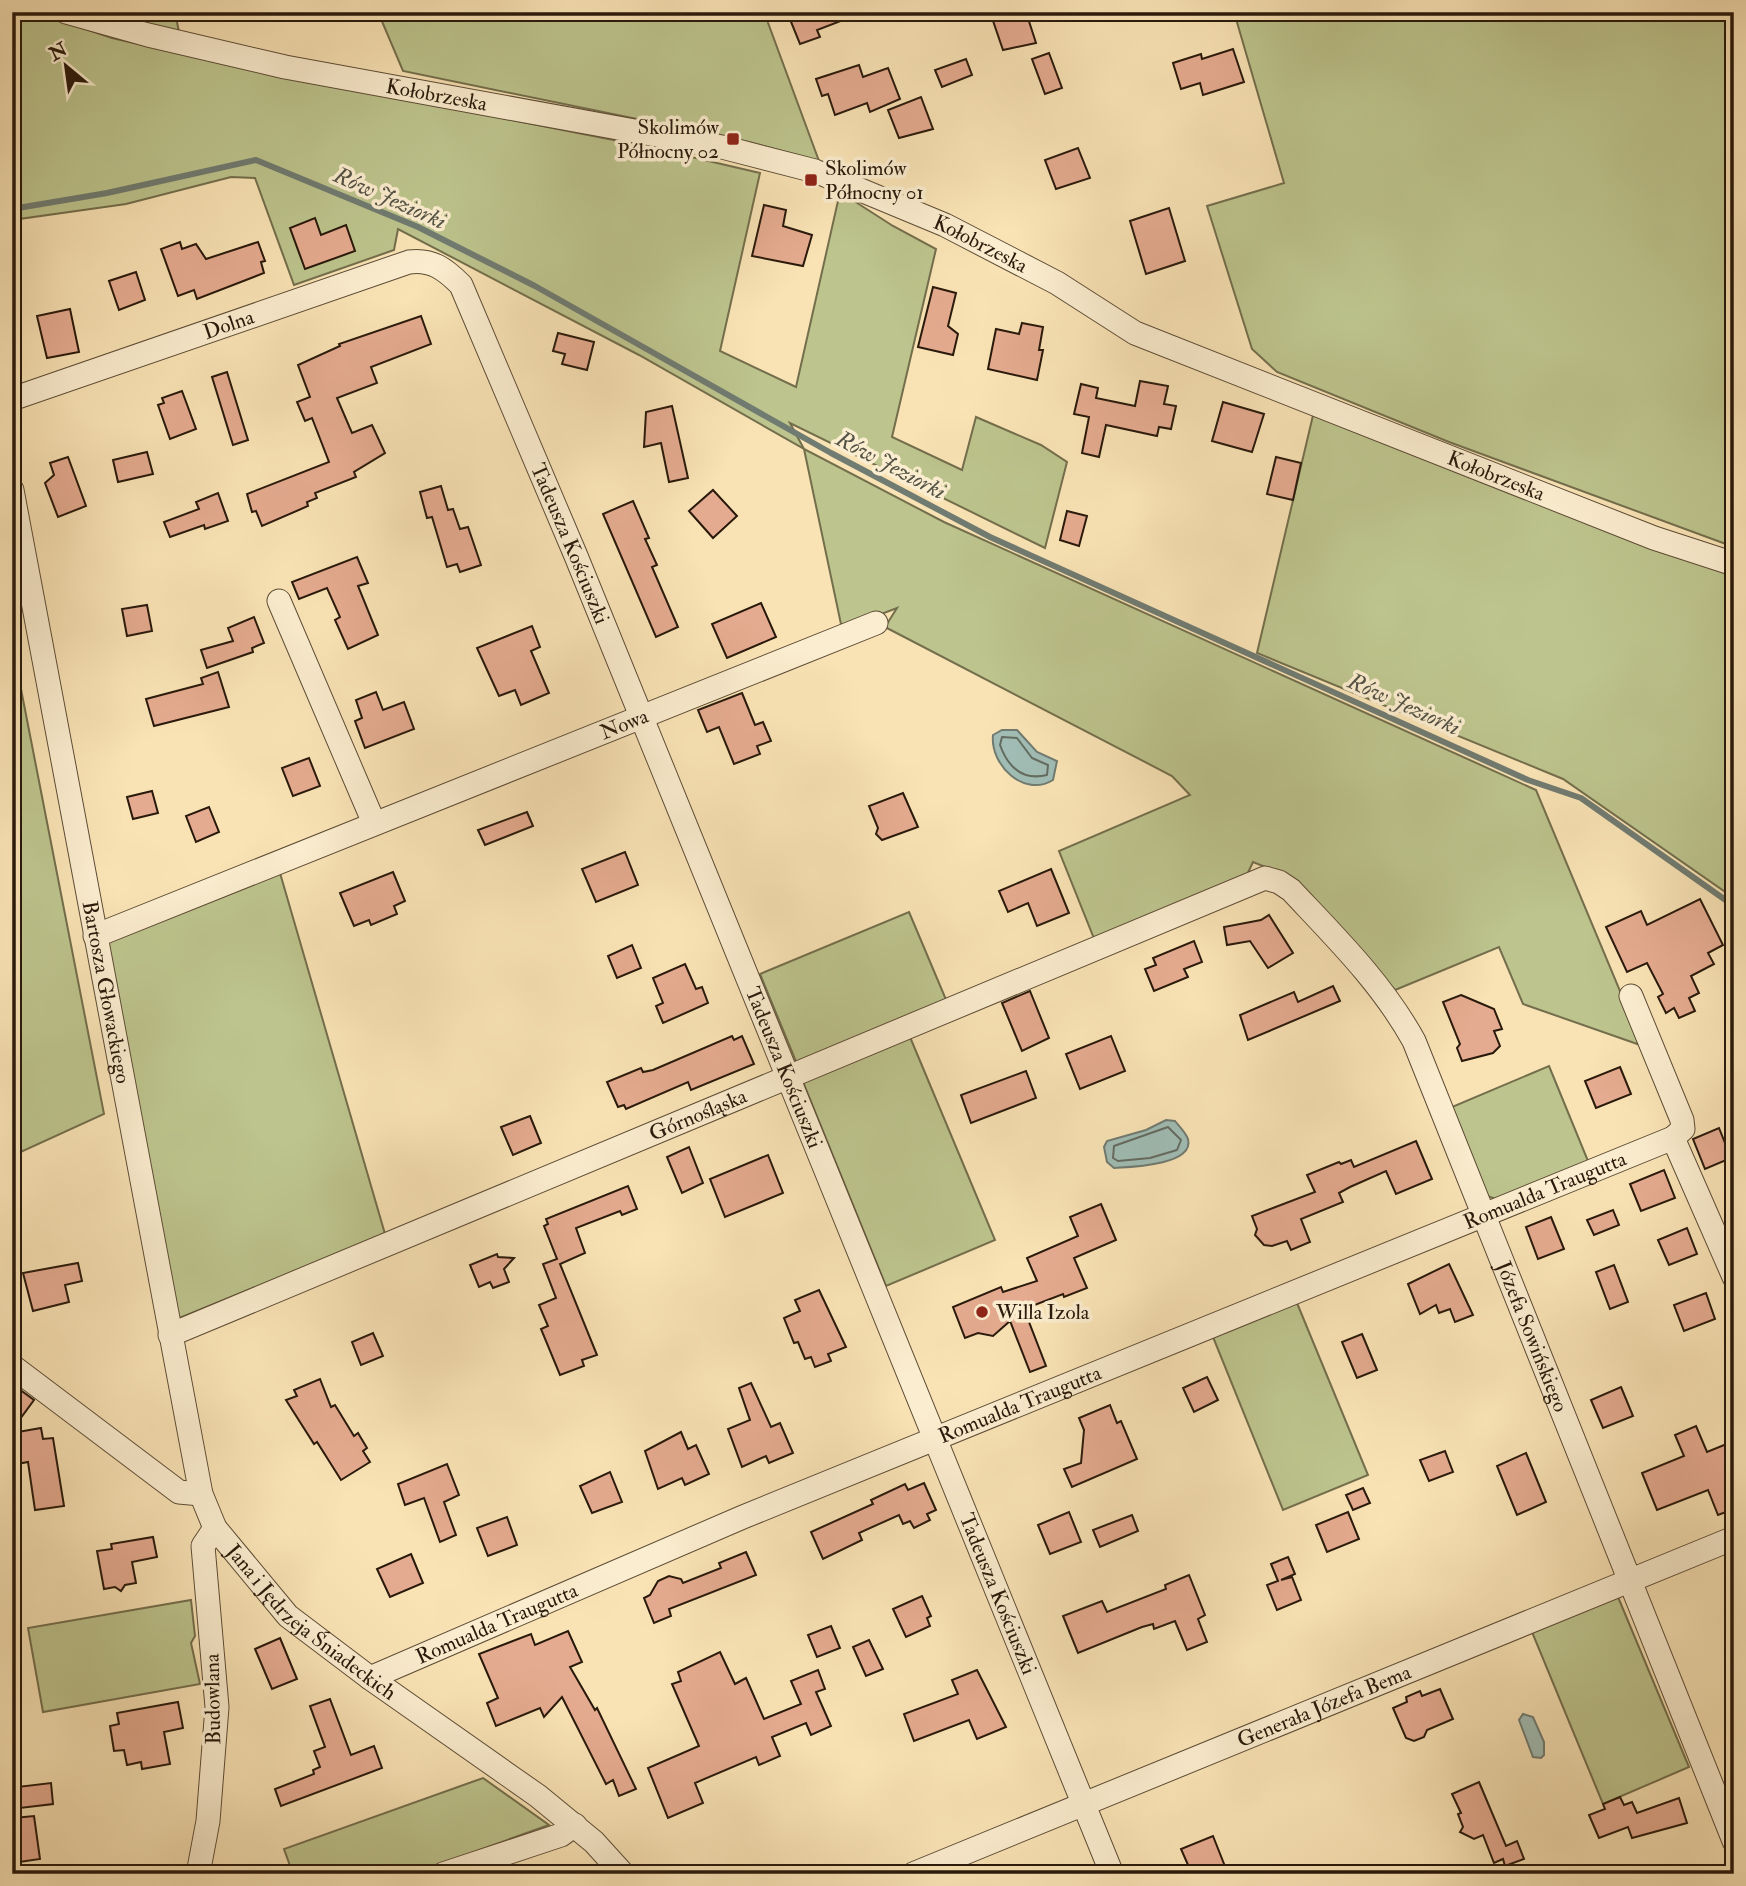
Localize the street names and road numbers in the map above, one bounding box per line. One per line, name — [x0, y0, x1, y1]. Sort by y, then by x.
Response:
street label: Kołobrzeska — [384, 72, 490, 117]
street label: Kołobrzeska — [930, 208, 1033, 279]
street label: Dolna — [199, 303, 258, 346]
street label: Kołobrzeska — [1444, 444, 1549, 507]
street label: Tadeusza Kościuszki — [525, 459, 616, 628]
street label: Nowa — [596, 702, 653, 746]
street label: Bartosza Głowackiego — [76, 899, 137, 1086]
street label: Tadeusza Kościuszki — [739, 983, 829, 1153]
street label: Górnośląska — [645, 1082, 751, 1147]
street label: Romualda Traugutta — [1459, 1145, 1631, 1236]
street label: Józefa Sowińskiego — [1490, 1256, 1574, 1416]
street label: Romualda Traugutta — [934, 1359, 1105, 1450]
street label: Tadeusza Kościuszki — [953, 1509, 1043, 1679]
street label: Jana i Jędrzeja Śniadeckich — [220, 1538, 402, 1706]
street label: Romualda Traugutta — [412, 1576, 582, 1670]
street label: Budowlana — [199, 1653, 227, 1745]
street label: Generała Józefa Bema — [1233, 1658, 1415, 1753]

